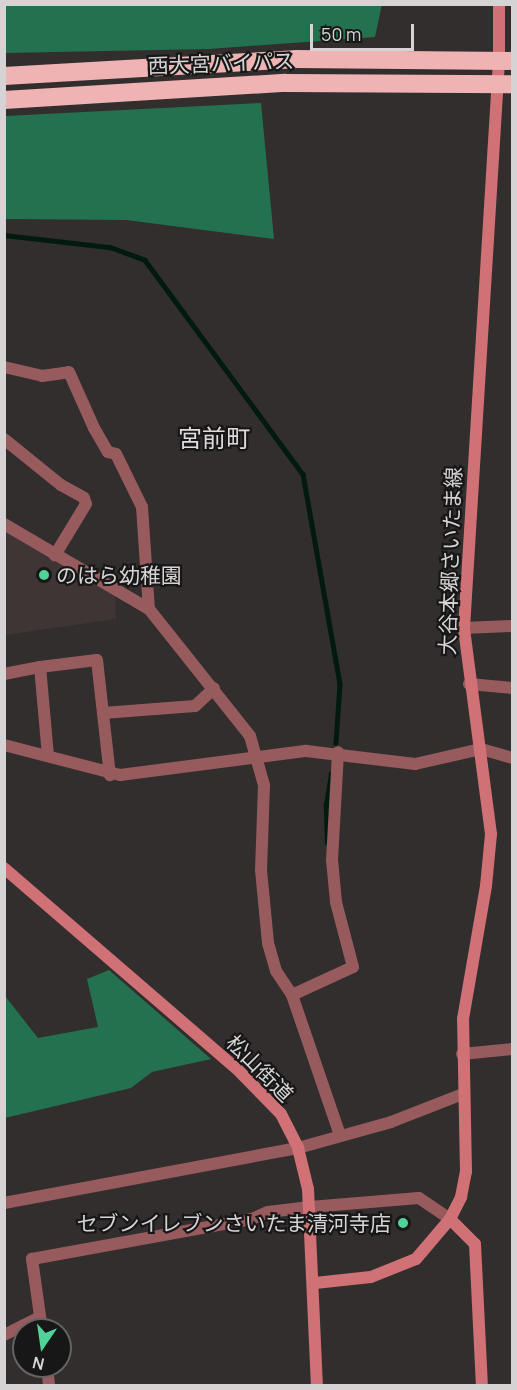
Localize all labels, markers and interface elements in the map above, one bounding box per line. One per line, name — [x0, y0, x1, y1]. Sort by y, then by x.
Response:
scale bar — [313, 12, 416, 50]
text: 50 m — [321, 22, 361, 46]
street label: 西大宮バイパス — [147, 48, 295, 78]
district label: 宮前町 — [178, 424, 250, 452]
street label: 大谷本郷さいたま線 — [434, 466, 466, 656]
place label: のはら幼稚園 — [56, 562, 182, 588]
marker: のはら幼稚園 — [37, 568, 51, 582]
street label: 松山街道 — [221, 1029, 299, 1107]
place label: セブンイレブンさいたま清河寺店 — [76, 1210, 391, 1236]
marker: セブンイレブンさいたま清河寺店 — [396, 1216, 410, 1230]
north arrow — [12, 1318, 72, 1378]
text: N — [30, 1352, 46, 1376]

